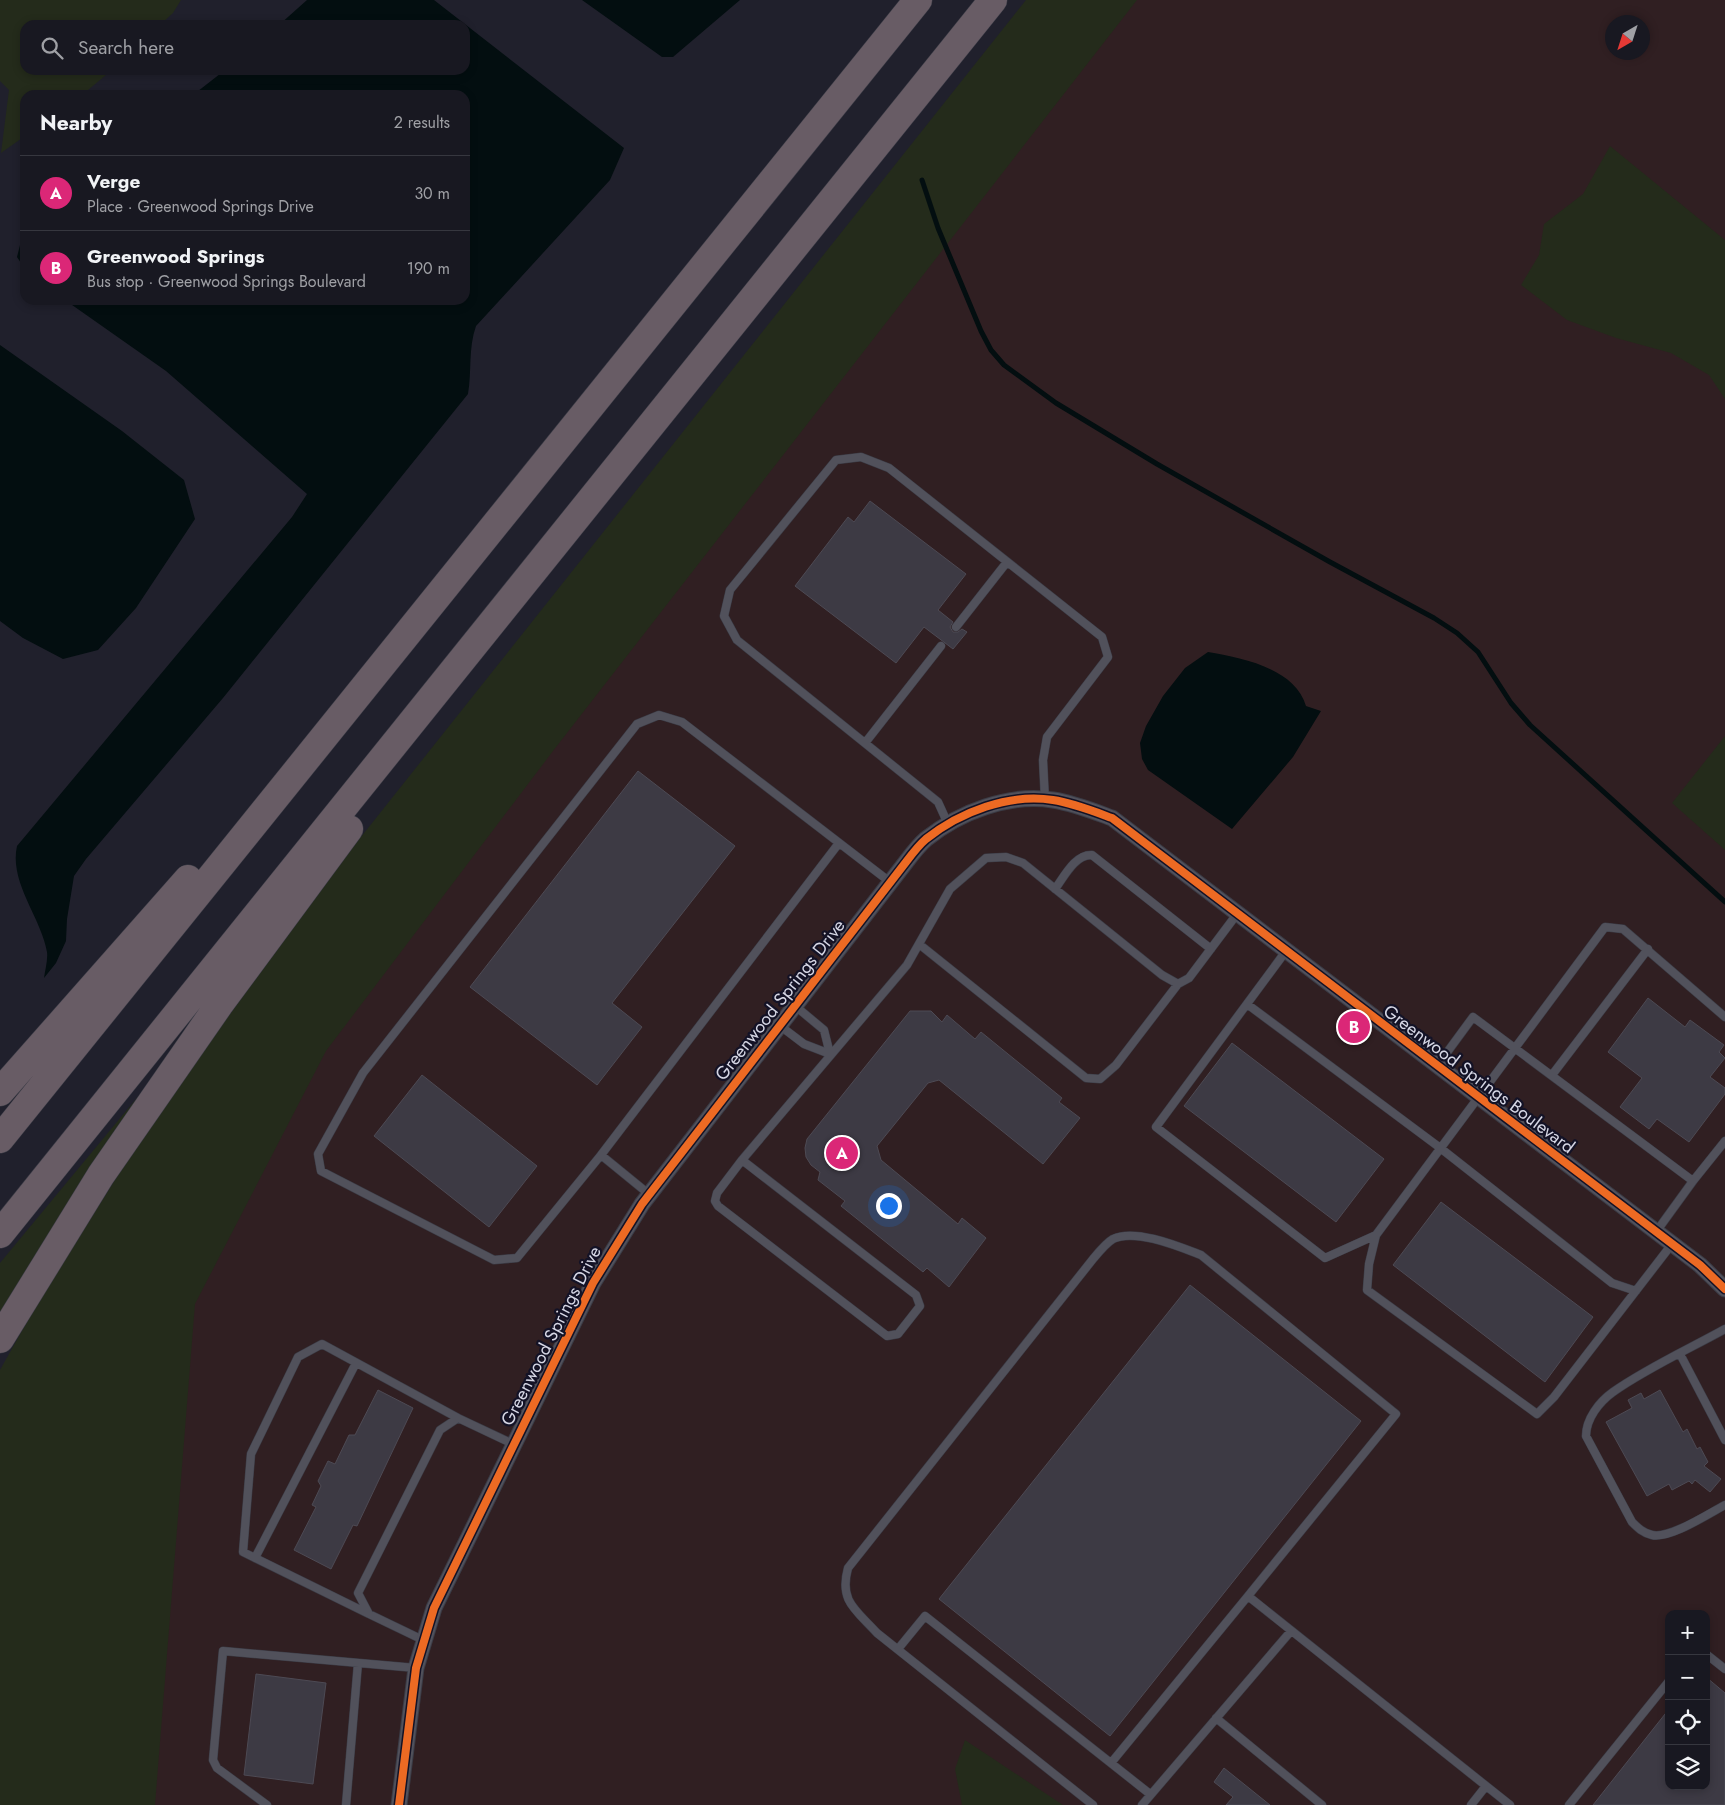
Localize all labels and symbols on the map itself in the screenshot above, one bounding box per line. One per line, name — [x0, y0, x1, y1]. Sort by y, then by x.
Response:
north arrow — [1605, 15, 1650, 60]
street label: Greenwood Springs Drive — [709, 914, 851, 1086]
street label: Greenwood Springs Boulevard — [1378, 998, 1580, 1160]
pin: B — [1338, 1008, 1370, 1046]
pin: A — [826, 1134, 858, 1172]
your location — [876, 1193, 902, 1219]
street label: Greenwood Springs Drive — [494, 1242, 608, 1430]

